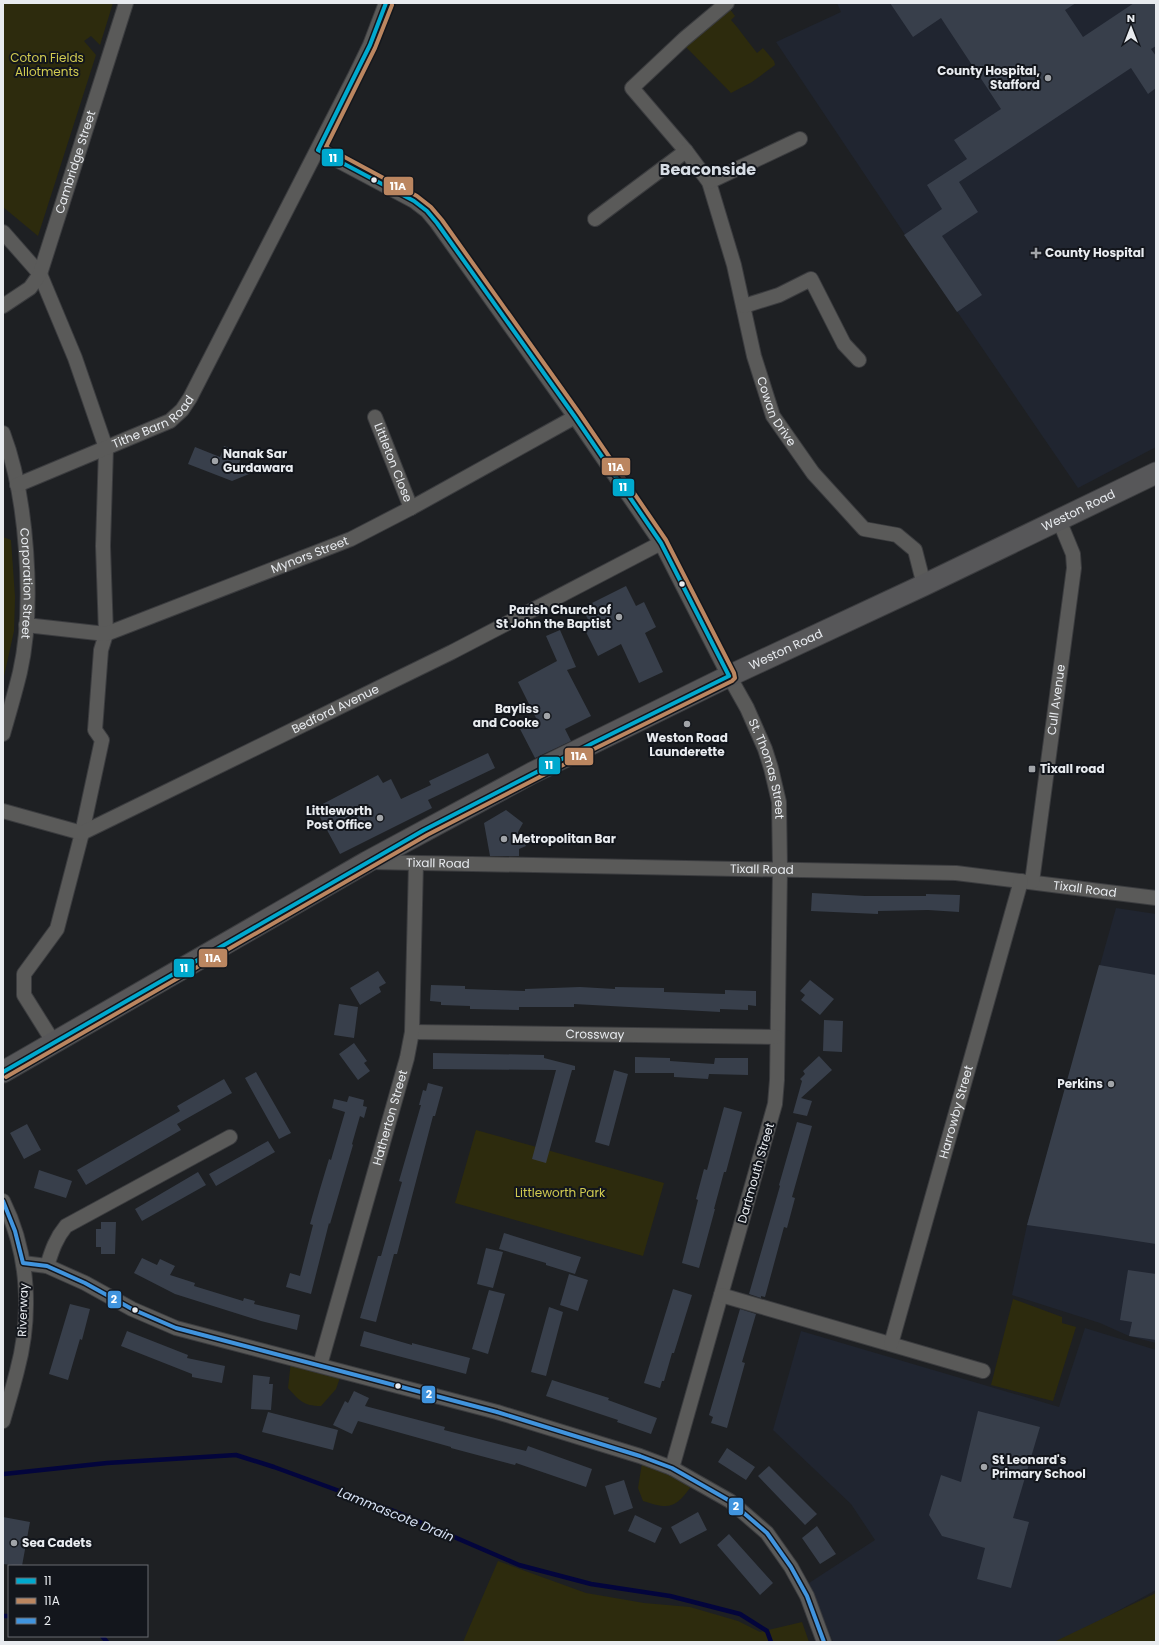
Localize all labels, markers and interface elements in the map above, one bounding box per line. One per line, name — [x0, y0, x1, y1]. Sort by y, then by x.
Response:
north arrow — [1111, 8, 1151, 48]
text: N — [1127, 10, 1135, 26]
park label: Coton Fields Allotments — [10, 49, 84, 80]
place label: County Hospital, Stafford — [937, 62, 1040, 93]
marker: County Hospital, Stafford — [1043, 73, 1053, 83]
street label: Cambridge Street — [51, 108, 99, 216]
line badge: 11 — [321, 148, 344, 167]
text: 11 — [329, 150, 337, 166]
district label: Beaconside — [660, 158, 756, 181]
unlabelled marker — [369, 175, 379, 185]
line badge: 11A — [383, 176, 414, 196]
text: 11A — [390, 178, 406, 194]
place label: County Hospital — [1045, 244, 1144, 261]
marker: County Hospital — [1030, 247, 1042, 259]
street label: Cowan Drive — [753, 374, 801, 449]
street label: Tithe Barn Road — [109, 392, 198, 452]
street label: Littleton Close — [370, 420, 417, 505]
place label: Nanak Sar Gurdawara — [223, 445, 294, 476]
marker: Nanak Sar Gurdawara — [210, 456, 220, 466]
line badge: 11A — [601, 457, 631, 476]
text: 11A — [608, 459, 624, 475]
line badge: 11 — [612, 478, 635, 497]
text: 11 — [619, 479, 627, 495]
street label: Weston Road — [1039, 485, 1118, 535]
street label: Corporation Street — [16, 527, 37, 640]
street label: Mynors Street — [268, 532, 351, 577]
unlabelled marker — [677, 579, 687, 589]
place label: Parish Church of St John the Baptist — [496, 601, 612, 632]
marker: Parish Church of St John the Baptist — [614, 612, 624, 622]
street label: Weston Road — [746, 624, 825, 674]
street label: Cull Avenue — [1043, 663, 1069, 736]
street label: Bedford Avenue — [288, 680, 382, 737]
place label: Bayliss and Cooke — [473, 700, 540, 731]
marker: Bayliss and Cooke — [542, 711, 552, 721]
street label: St. Thomas Street — [745, 716, 788, 819]
marker: Weston Road Launderette — [682, 719, 692, 729]
place label: Weston Road Launderette — [646, 729, 728, 760]
line badge: 11A — [564, 747, 594, 766]
text: 11A — [571, 748, 587, 764]
line badge: 11 — [538, 756, 561, 775]
text: 11 — [545, 757, 553, 773]
place label: Tixall road — [1040, 760, 1105, 777]
marker: Tixall road — [1027, 764, 1037, 774]
place label: Littleworth Post Office — [306, 802, 373, 833]
marker: Littleworth Post Office — [375, 813, 385, 823]
place label: Metropolitan Bar — [512, 830, 616, 847]
marker: Metropolitan Bar — [499, 834, 509, 844]
street label: Tixall Road — [406, 854, 470, 872]
street label: Tixall Road — [730, 860, 794, 878]
street label: Tixall Road — [1052, 876, 1118, 901]
line badge: 11A — [198, 948, 228, 968]
text: 11A — [205, 950, 221, 966]
line badge: 11 — [173, 958, 195, 978]
text: 11 — [180, 960, 188, 976]
street label: Crossway — [566, 1025, 625, 1043]
street label: Harrowby Street — [934, 1063, 977, 1160]
street label: Hatherton Street — [368, 1068, 411, 1167]
place label: Perkins — [1057, 1075, 1103, 1092]
marker: Perkins — [1106, 1079, 1116, 1089]
street label: Dartmouth Street — [733, 1121, 778, 1225]
park label: Littleworth Park — [515, 1184, 606, 1201]
street label: Riverway — [13, 1283, 32, 1337]
line badge: 2 — [107, 1290, 122, 1309]
text: 2 — [111, 1291, 117, 1307]
unlabelled marker — [130, 1305, 140, 1315]
unlabelled marker — [393, 1381, 403, 1391]
line badge: 2 — [421, 1385, 436, 1404]
text: 2 — [426, 1386, 432, 1402]
place label: St Leonard's Primary School — [992, 1451, 1086, 1482]
marker: St Leonard's Primary School — [979, 1462, 989, 1472]
water label: Lammascote Drain — [335, 1482, 457, 1546]
line badge: 2 — [728, 1497, 744, 1516]
text: 2 — [733, 1498, 739, 1514]
place label: Sea Cadets — [22, 1534, 92, 1551]
marker: Sea Cadets — [9, 1538, 19, 1548]
legend — [8, 1565, 148, 1637]
text: 11 — [44, 1572, 52, 1589]
text: 11A — [44, 1592, 60, 1609]
text: 2 — [44, 1612, 51, 1629]

